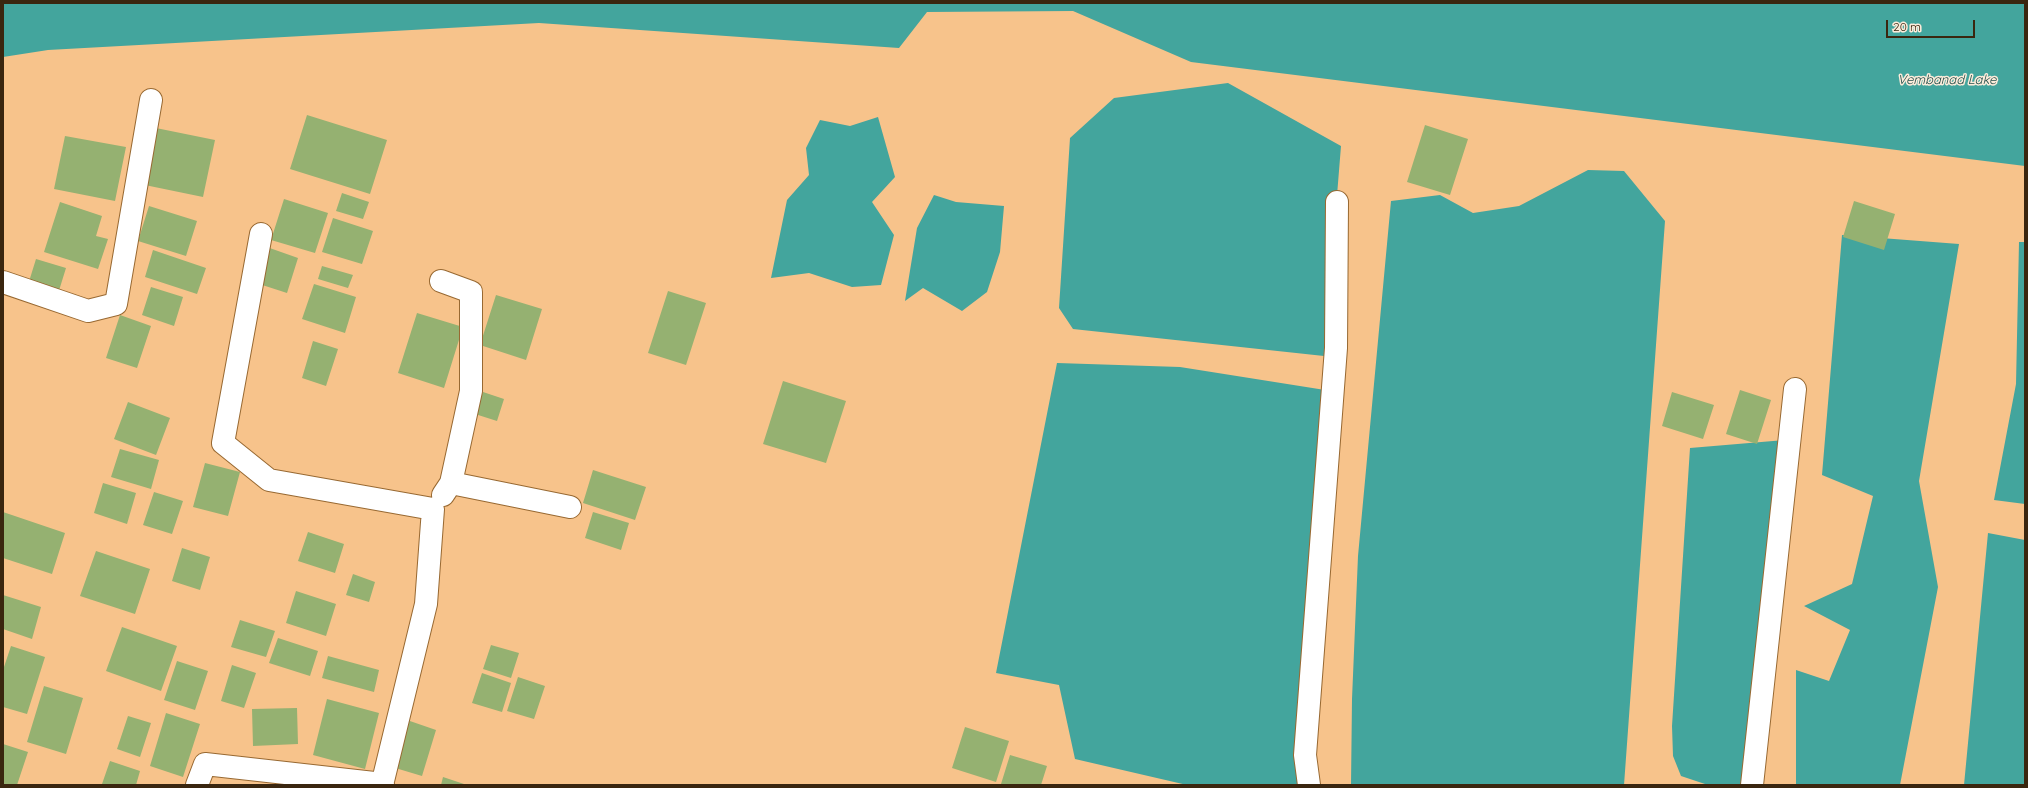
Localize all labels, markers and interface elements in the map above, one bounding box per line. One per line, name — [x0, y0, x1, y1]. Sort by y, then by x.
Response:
scale bar — [1888, 12, 1977, 38]
text: 20 m — [1893, 19, 1921, 34]
water label: Vembanad Lake — [1898, 72, 1996, 88]

